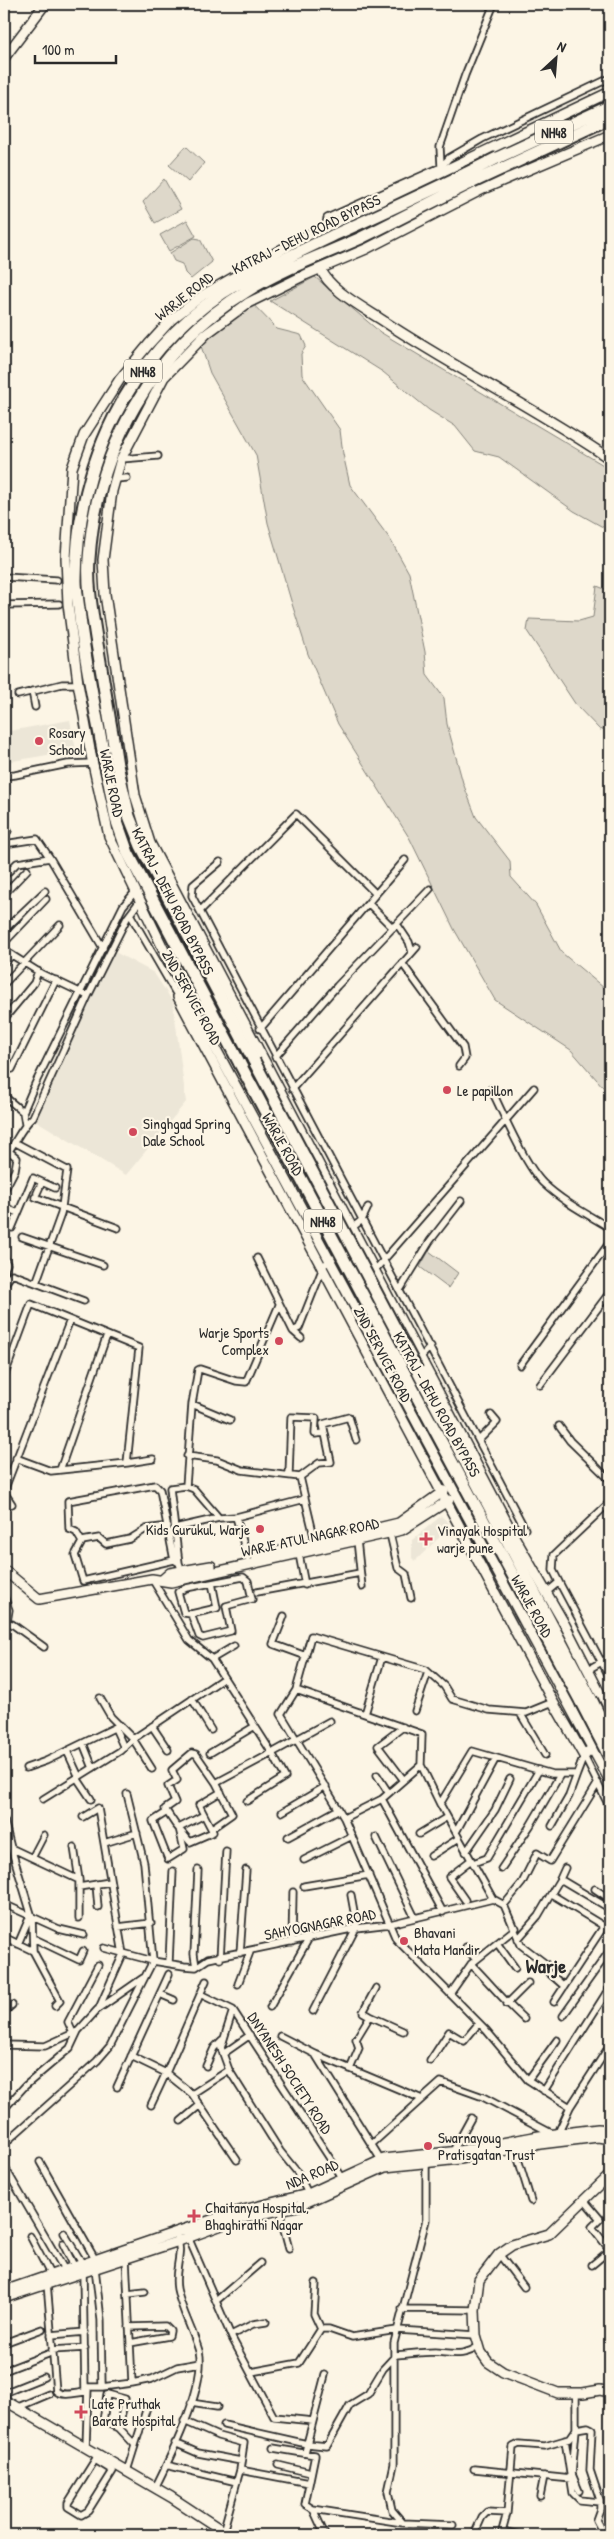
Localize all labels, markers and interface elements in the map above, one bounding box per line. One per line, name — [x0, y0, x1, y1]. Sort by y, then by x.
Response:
scale bar — [35, 32, 116, 64]
north arrow — [532, 32, 582, 82]
text: N — [554, 36, 570, 56]
text: 100 m — [42, 39, 75, 60]
road number: NH48 — [535, 120, 573, 144]
street label: KATRAJ - DEHU ROAD BYPASS — [228, 189, 384, 279]
street label: WARJE ROAD — [151, 266, 218, 325]
road number: NH48 — [124, 360, 162, 382]
place label: Rosary School — [49, 722, 86, 760]
marker: Rosary School — [33, 735, 45, 747]
street label: WARJE ROAD — [95, 747, 130, 820]
street label: KATRAJ - DEHU ROAD BYPASS — [127, 824, 219, 978]
street label: 2ND SERVICE ROAD — [157, 946, 227, 1049]
place label: Le papillon — [457, 1080, 514, 1101]
marker: Le papillon — [441, 1084, 453, 1096]
street label: WARJE ROAD — [257, 1109, 309, 1180]
place label: Singhgad Spring Dale School — [143, 1113, 231, 1151]
marker: Singhgad Spring Dale School — [127, 1126, 139, 1138]
road number: NH48 — [304, 1210, 342, 1232]
street label: 2ND SERVICE ROAD — [349, 1302, 418, 1406]
place label: Warje Sports Complex — [199, 1322, 269, 1360]
street label: KATRAJ - DEHU ROAD BYPASS — [388, 1328, 486, 1480]
marker: Warje Sports Complex — [273, 1335, 285, 1347]
street label: WARJE ATUL NAGAR ROAD — [239, 1512, 382, 1562]
place label: Kids Gurukul, Warje — [146, 1519, 250, 1540]
place label: Vinayak Hospital warje pune — [437, 1520, 527, 1558]
marker: Kids Gurukul, Warje — [254, 1523, 266, 1535]
marker: Vinayak Hospital warje pune — [419, 1532, 433, 1546]
street label: WARJE ROAD — [506, 1571, 558, 1642]
street label: SAHYOGNAGAR ROAD — [262, 1903, 378, 1945]
place label: Bhavani Mata Mandir — [414, 1922, 480, 1960]
marker: Bhavani Mata Mandir — [398, 1935, 410, 1947]
district label: Warje — [526, 1952, 566, 1979]
street label: DNYANESH SOCIETY ROAD — [243, 2008, 338, 2139]
place label: Swarnayoug Pratisgatan Trust — [438, 2127, 536, 2165]
marker: Swarnayoug Pratisgatan Trust — [422, 2140, 434, 2152]
street label: NDA ROAD — [282, 2153, 342, 2195]
place label: Chaitanya Hospital, Bhaghirathi Nagar — [205, 2197, 309, 2235]
marker: Chaitanya Hospital, Bhaghirathi Nagar — [187, 2209, 201, 2223]
place label: Late Pruthak Barate Hospital — [92, 2393, 175, 2431]
marker: Late Pruthak Barate Hospital — [74, 2405, 88, 2419]

